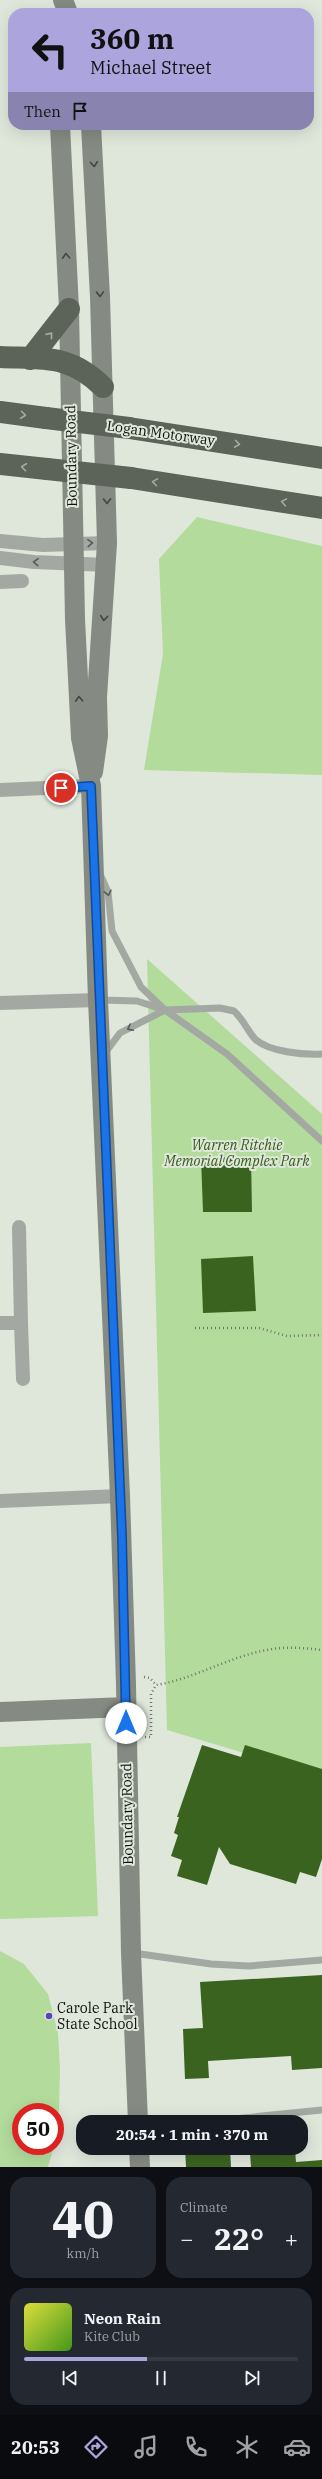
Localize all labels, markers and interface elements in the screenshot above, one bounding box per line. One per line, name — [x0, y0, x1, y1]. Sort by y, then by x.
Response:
text: 360 m — [90, 20, 174, 57]
icon: left — [24, 24, 76, 76]
text: Michael Street — [90, 56, 212, 79]
icon: arrive — [69, 100, 91, 122]
text: Then — [24, 102, 61, 121]
one-way arrow — [89, 161, 98, 167]
one-way arrow — [62, 253, 71, 259]
one-way arrow — [95, 291, 104, 297]
one-way arrow — [46, 332, 53, 339]
street label: Boundary Road — [61, 404, 81, 507]
one-way arrow — [20, 410, 26, 419]
street label: Logan Motorway — [106, 417, 217, 450]
one-way arrow — [234, 439, 240, 448]
one-way arrow — [21, 462, 27, 471]
one-way arrow — [152, 478, 158, 487]
one-way arrow — [102, 498, 111, 504]
one-way arrow — [280, 498, 287, 506]
one-way arrow — [87, 539, 93, 547]
one-way arrow — [33, 558, 39, 567]
one-way arrow — [99, 615, 108, 621]
one-way arrow — [75, 696, 83, 702]
pin — [44, 771, 78, 805]
icon: arrive — [50, 777, 72, 799]
one-way arrow — [103, 890, 111, 896]
one-way arrow — [127, 1023, 135, 1031]
park label: Warren Ritchie Memorial Complex Park — [163, 1136, 310, 1170]
position arrow — [105, 1702, 147, 1744]
street label: Boundary Road — [117, 1762, 137, 1865]
place label: Carole Park State School — [57, 1999, 138, 2033]
marker: Carole Park State School — [44, 2011, 54, 2021]
speed limit sign: 50 — [12, 2103, 64, 2155]
text: 20:54 · 1 min · 370 m — [116, 2125, 268, 2144]
text: 40 — [52, 2185, 114, 2252]
text: Climate — [180, 2199, 227, 2216]
text: 22° — [214, 2219, 264, 2258]
text: − — [180, 2224, 193, 2253]
text: + — [285, 2224, 298, 2253]
text: km/h — [67, 2245, 99, 2262]
text: Neon Rain — [84, 2309, 161, 2328]
text: Kite Club — [84, 2328, 140, 2345]
icon: previous — [59, 2367, 81, 2389]
icon: pause — [150, 2367, 172, 2389]
icon: next — [241, 2367, 263, 2389]
icon: directions — [82, 2433, 110, 2461]
icon: music — [132, 2433, 160, 2461]
icon: phone — [182, 2433, 210, 2461]
icon: climate — [233, 2433, 261, 2461]
icon: car — [283, 2433, 311, 2461]
text: 20:53 — [11, 2436, 60, 2459]

